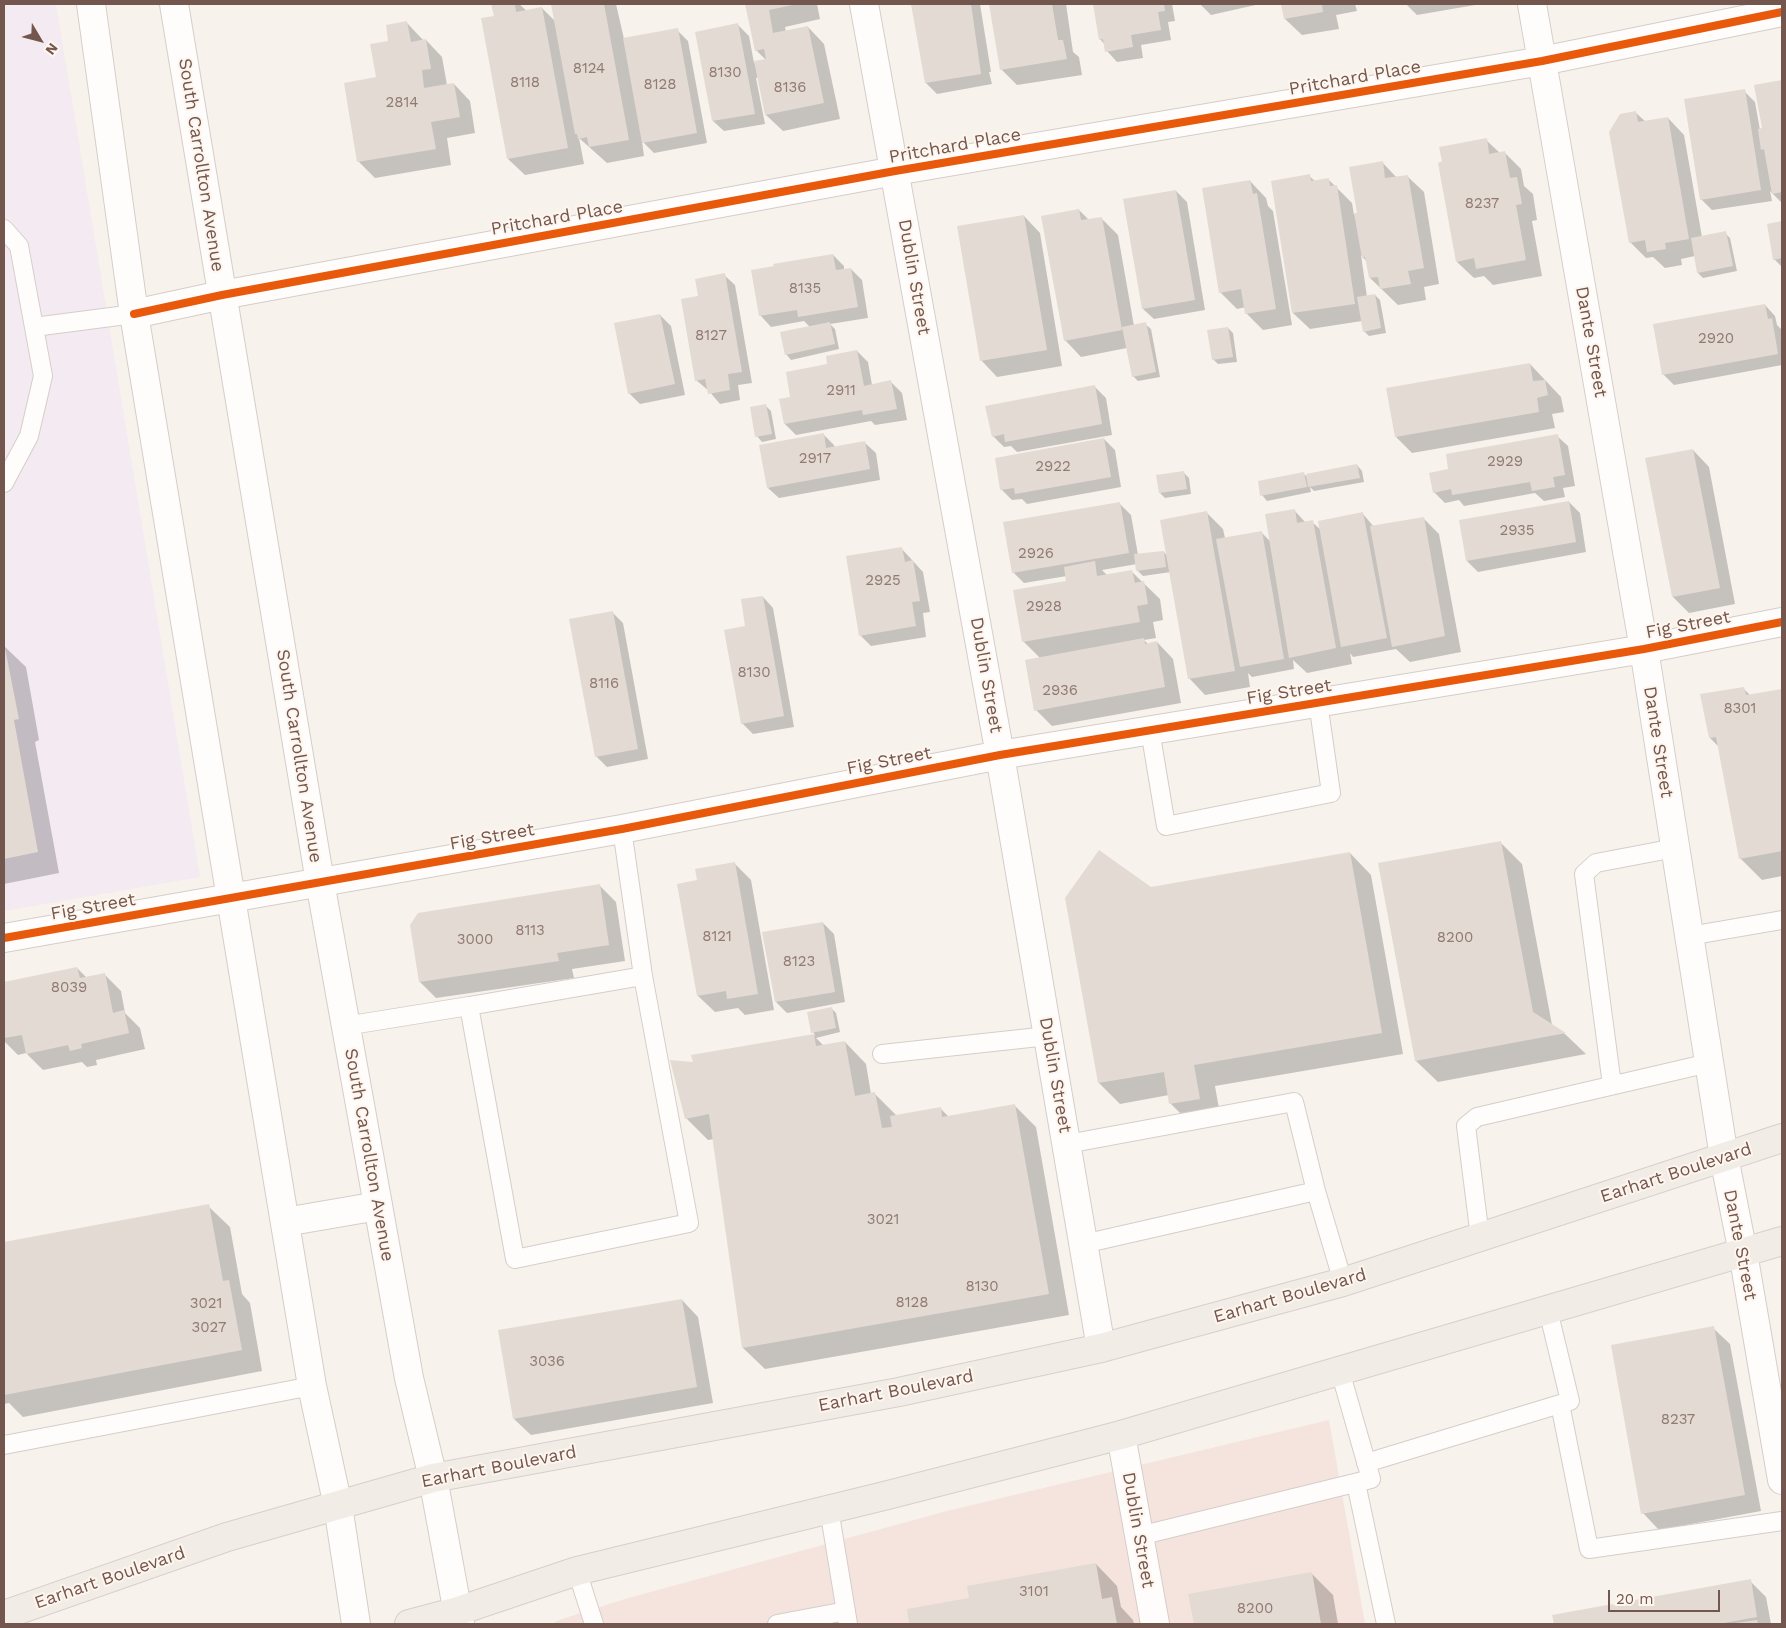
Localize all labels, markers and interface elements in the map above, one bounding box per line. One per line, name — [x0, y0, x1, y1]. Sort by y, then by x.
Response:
north arrow — [15, 15, 65, 65]
text: N — [42, 40, 61, 58]
street label: Pritchard Place — [1287, 56, 1423, 100]
street label: South Carrollton Avenue — [173, 57, 229, 273]
house number: 8124 — [573, 60, 605, 78]
house number: 8130 — [708, 64, 742, 82]
house number: 8118 — [510, 74, 540, 92]
house number: 8128 — [643, 76, 677, 94]
house number: 8136 — [774, 79, 806, 97]
house number: 2814 — [386, 94, 418, 112]
street label: Pritchard Place — [887, 124, 1023, 168]
house number: 8237 — [1465, 195, 1499, 213]
street label: Pritchard Place — [489, 196, 625, 240]
street label: Dublin Street — [893, 217, 935, 337]
house number: 8135 — [789, 280, 821, 298]
street label: Dante Street — [1571, 285, 1611, 399]
house number: 8127 — [695, 327, 727, 345]
house number: 2920 — [1698, 330, 1734, 348]
house number: 2911 — [826, 382, 856, 400]
house number: 2917 — [799, 450, 831, 468]
house number: 2929 — [1487, 453, 1523, 471]
house number: 2922 — [1035, 458, 1071, 476]
house number: 2935 — [1499, 522, 1535, 540]
house number: 2926 — [1018, 545, 1054, 563]
house number: 2925 — [865, 572, 901, 590]
house number: 2928 — [1026, 598, 1062, 616]
street label: Fig Street — [1644, 606, 1732, 644]
street label: Dublin Street — [965, 615, 1007, 735]
street label: South Carrollton Avenue — [271, 648, 327, 864]
house number: 8130 — [737, 664, 771, 682]
house number: 8116 — [589, 675, 619, 693]
street label: Fig Street — [1245, 675, 1333, 709]
house number: 2936 — [1042, 682, 1078, 700]
street label: Dante Street — [1639, 685, 1677, 799]
house number: 8301 — [1724, 700, 1756, 718]
street label: Fig Street — [845, 742, 933, 780]
street label: Fig Street — [448, 819, 536, 855]
street label: Fig Street — [49, 889, 137, 925]
house number: 8113 — [515, 922, 545, 940]
house number: 8121 — [702, 928, 732, 946]
house number: 8200 — [1437, 929, 1473, 947]
house number: 3000 — [457, 931, 493, 949]
house number: 8123 — [783, 953, 815, 971]
house number: 8039 — [51, 979, 87, 997]
street label: Dublin Street — [1034, 1015, 1076, 1135]
street label: South Carrollton Avenue — [340, 1047, 398, 1263]
street label: Earhart Boulevard — [1598, 1138, 1754, 1208]
street label: Dante Street — [1719, 1188, 1761, 1302]
house number: 3021 — [867, 1211, 899, 1229]
street label: Earhart Boulevard — [1211, 1264, 1369, 1328]
house number: 8130 — [965, 1278, 999, 1296]
house number: 8128 — [895, 1294, 929, 1312]
house number: 3021 — [190, 1295, 222, 1313]
house number: 3027 — [192, 1319, 226, 1337]
house number: 3036 — [529, 1353, 565, 1371]
street label: Earhart Boulevard — [816, 1365, 976, 1417]
house number: 8237 — [1661, 1411, 1695, 1429]
street label: Earhart Boulevard — [419, 1441, 579, 1493]
street label: Dublin Street — [1117, 1470, 1159, 1590]
street label: Earhart Boulevard — [32, 1542, 188, 1614]
scale bar — [1611, 1580, 1724, 1612]
house number: 3101 — [1019, 1583, 1049, 1601]
text: 20 m — [1616, 1590, 1654, 1608]
house number: 8200 — [1237, 1600, 1273, 1618]

